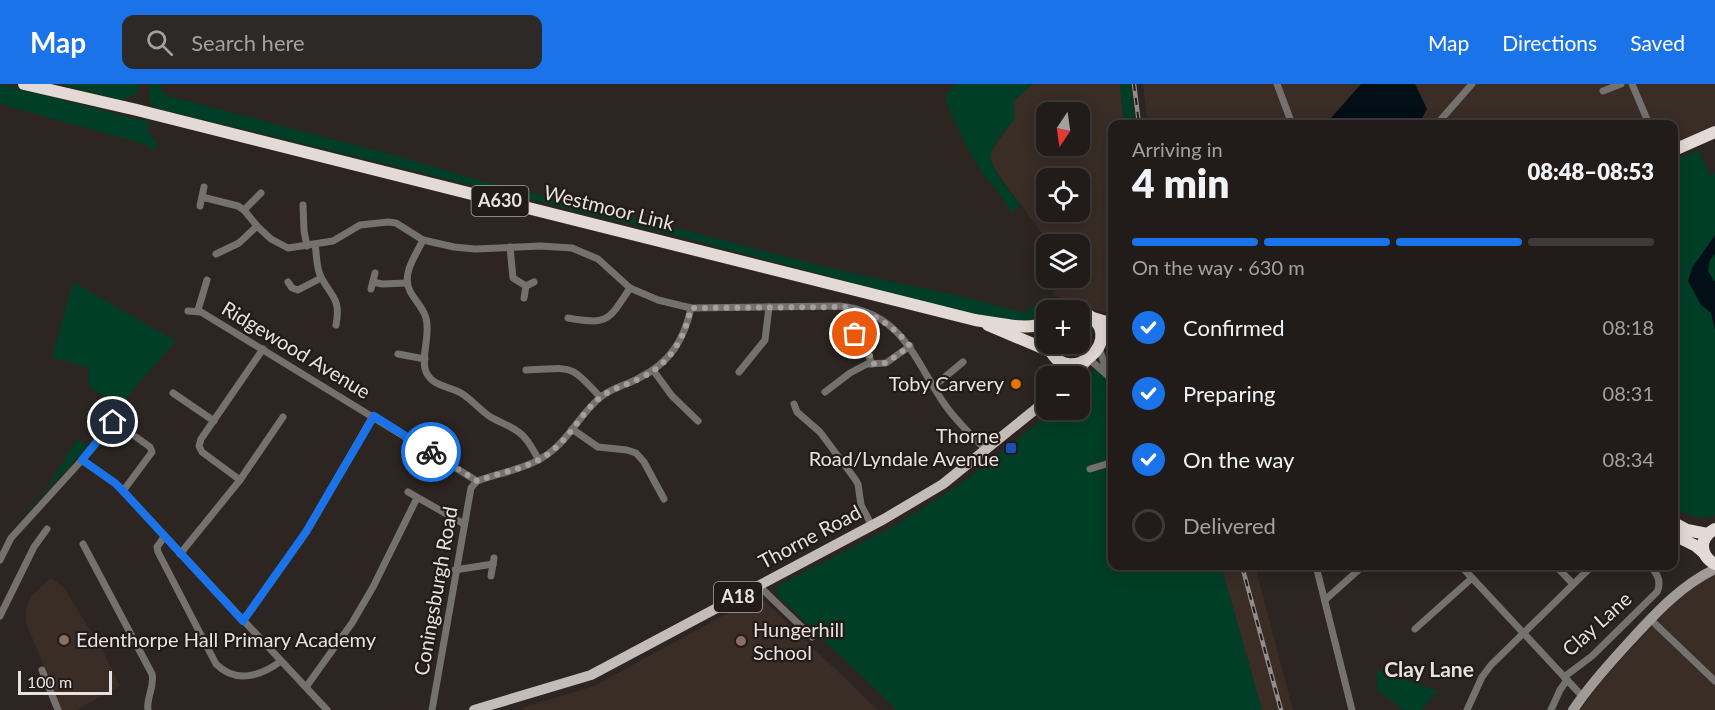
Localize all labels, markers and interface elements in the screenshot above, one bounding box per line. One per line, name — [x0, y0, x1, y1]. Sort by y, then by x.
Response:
search box — [122, 15, 542, 69]
text: Map — [30, 25, 86, 59]
icon: search — [143, 26, 176, 59]
text: Search here — [191, 29, 305, 56]
text: Map — [1428, 30, 1469, 55]
text: Directions — [1502, 30, 1597, 55]
text: Saved — [1630, 30, 1685, 55]
north arrow — [1036, 102, 1090, 156]
map controls — [1036, 102, 1090, 420]
text: Arriving in — [1132, 137, 1223, 161]
text: 08:48–08:53 — [1528, 158, 1654, 185]
text: 4 min — [1132, 160, 1229, 206]
button: locate — [1036, 168, 1090, 222]
street label: Westmoor Link — [542, 179, 678, 235]
road number: A630 — [472, 186, 528, 216]
button: layers — [1036, 234, 1090, 288]
text: On the way · 630 m — [1132, 255, 1305, 279]
street label: Ridgewood Avenue — [218, 295, 375, 403]
button: + — [1036, 300, 1090, 354]
pin — [829, 308, 880, 359]
icon: check — [1132, 311, 1165, 344]
text: Confirmed — [1183, 314, 1285, 341]
text: 08:18 — [1603, 315, 1654, 339]
icon: bag — [838, 317, 871, 350]
button: − — [1036, 366, 1090, 420]
place label: Toby Carvery — [889, 371, 1005, 395]
marker: Toby Carvery — [1009, 377, 1023, 391]
icon: check — [1132, 377, 1165, 410]
text: Preparing — [1183, 380, 1275, 407]
text: 08:31 — [1603, 381, 1654, 405]
pin — [87, 396, 138, 447]
icon: home — [96, 405, 129, 438]
courier — [401, 422, 461, 482]
place label: Thorne Road/Lyndale Avenue — [809, 423, 999, 470]
icon: bike — [415, 436, 448, 469]
marker: Thorne Road/Lyndale Avenue — [1004, 441, 1018, 455]
icon: check — [1132, 443, 1165, 476]
text: On the way — [1183, 446, 1294, 473]
text: 08:34 — [1603, 447, 1654, 471]
street label: Thorne Road — [754, 499, 865, 573]
street label: Coningsburgh Road — [408, 504, 462, 677]
text: Delivered — [1183, 512, 1276, 539]
road number: A18 — [714, 582, 762, 612]
street label: Clay Lane — [1557, 586, 1636, 660]
place label: Hungerhill School — [753, 617, 844, 664]
place label: Edenthorpe Hall Primary Academy — [76, 627, 377, 651]
marker: Edenthorpe Hall Primary Academy — [57, 633, 71, 647]
marker: Hungerhill School — [734, 634, 748, 648]
district label: Clay Lane — [1384, 656, 1474, 681]
scale bar — [18, 668, 112, 696]
text: 100 m — [27, 672, 72, 691]

